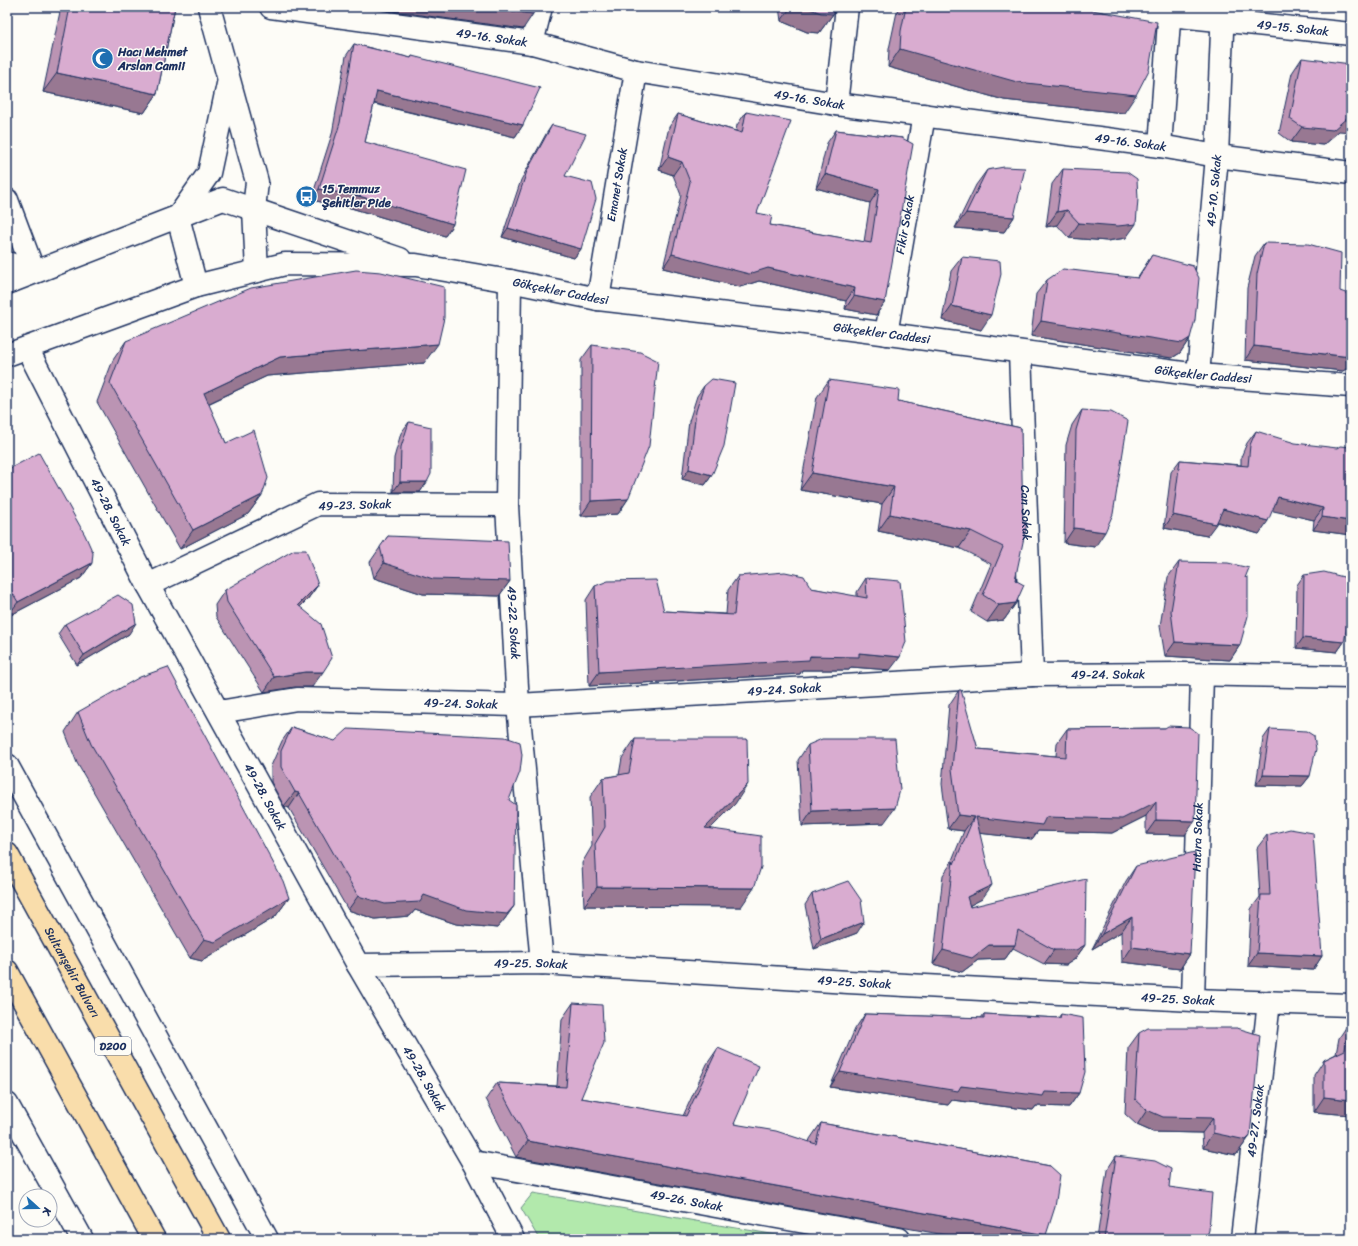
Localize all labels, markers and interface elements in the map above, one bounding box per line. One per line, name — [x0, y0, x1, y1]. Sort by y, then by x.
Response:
street label: 49-15. Sokak — [1256, 13, 1331, 43]
street label: 49-16. Sokak — [455, 22, 530, 53]
place label: Hacı Mehmet Arslan Camii — [117, 41, 189, 77]
mosque icon: Hacı Mehmet Arslan Camii — [90, 46, 116, 72]
street label: 49-16. Sokak — [772, 83, 847, 116]
street label: 49-16. Sokak — [1094, 127, 1169, 158]
street label: Emanet Sokak — [600, 145, 634, 223]
street label: 49-10. Sokak — [1200, 153, 1228, 228]
place label: 15 Temmuz Şehitler Pide — [321, 178, 392, 214]
bus stop icon: 15 Temmuz Şehitler Pide — [293, 183, 319, 209]
street label: Fikir Sokak — [889, 193, 921, 256]
street label: Gökçekler Caddesi — [511, 271, 611, 311]
street label: Gökçekler Caddesi — [832, 316, 932, 351]
street label: Gökçekler Caddesi — [1153, 358, 1253, 390]
street label: 49-28. Sokak — [84, 474, 138, 550]
street label: Can Sokak — [1014, 485, 1038, 541]
street label: 49-23. Sokak — [318, 493, 393, 517]
street label: 49-22. Sokak — [500, 585, 527, 661]
street label: 49-24. Sokak — [1071, 663, 1146, 686]
street label: 49-24. Sokak — [747, 676, 823, 703]
street label: 49-24. Sokak — [424, 691, 499, 715]
street label: 49-28. Sokak — [238, 759, 293, 835]
street label: Hatıra Sokak — [1186, 802, 1209, 872]
street label: Sultanşehir Bulvarı — [38, 922, 106, 1022]
street label: 49-25. Sokak — [494, 952, 569, 976]
street label: 49-25. Sokak — [817, 969, 893, 995]
street label: 49-25. Sokak — [1140, 986, 1216, 1012]
road number: D200 — [95, 1037, 131, 1055]
street label: 49-28. Sokak — [396, 1041, 453, 1117]
street label: 49-27. Sokak — [1240, 1082, 1271, 1159]
street label: 49-26. Sokak — [648, 1183, 725, 1218]
north arrow — [18, 1188, 58, 1228]
text: K — [36, 1204, 57, 1219]

